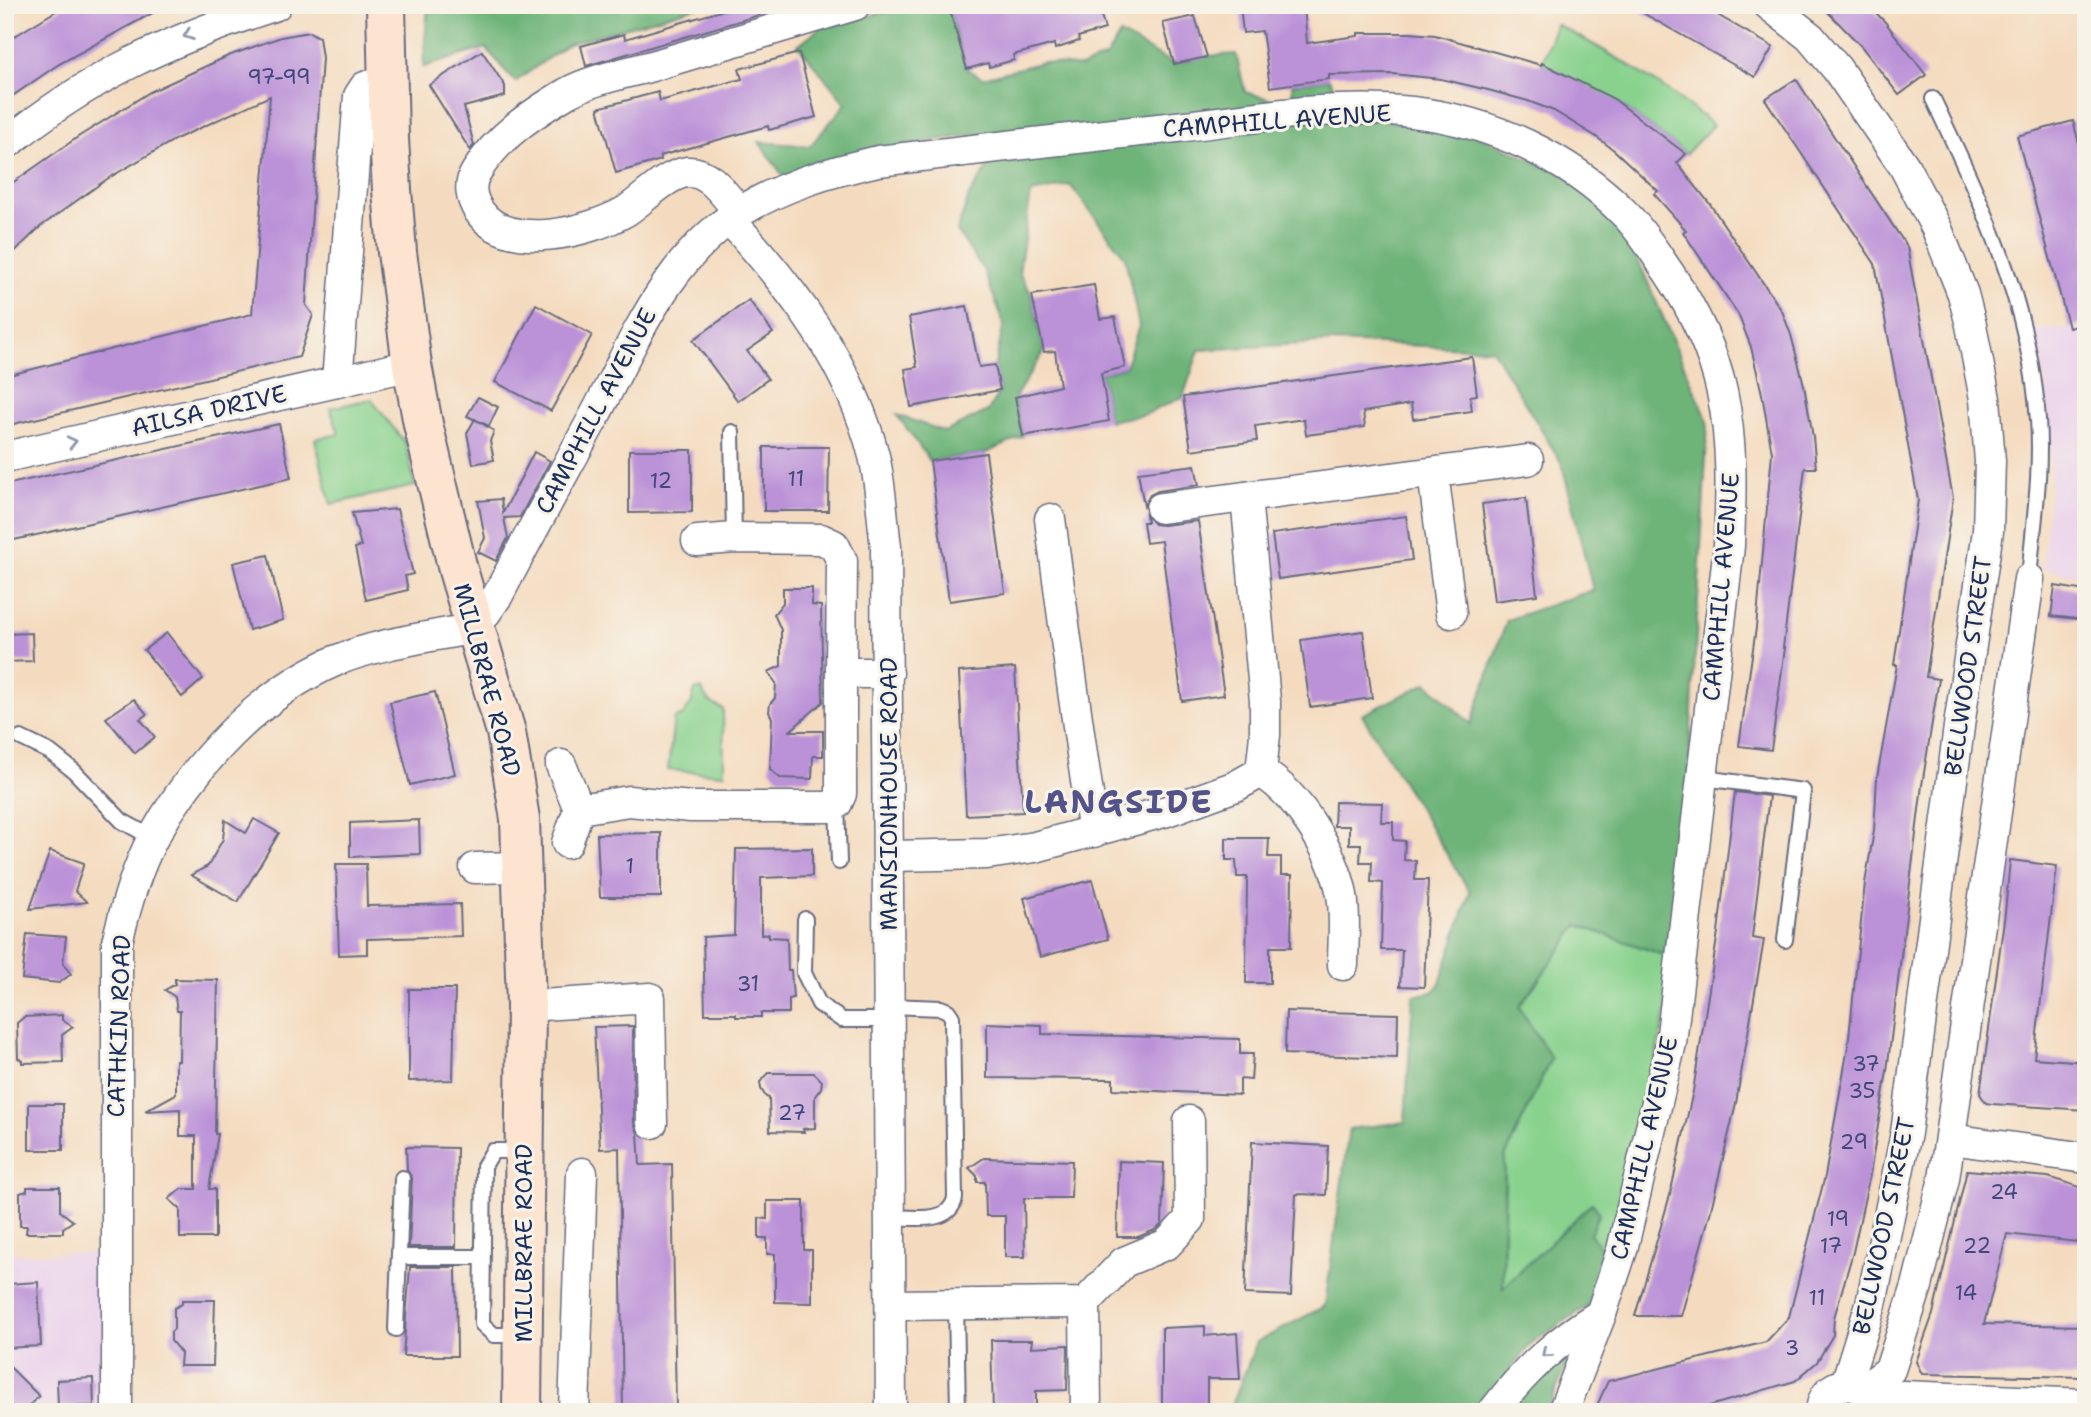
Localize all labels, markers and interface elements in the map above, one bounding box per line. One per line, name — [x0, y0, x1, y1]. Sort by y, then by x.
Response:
one-way arrow — [183, 27, 195, 41]
house number: 97-99 — [247, 63, 311, 91]
street label: CAMPHILL AVENUE — [1162, 97, 1392, 145]
street label: CAMPHILL AVENUE — [528, 302, 664, 520]
street label: AILSA DRIVE — [128, 378, 290, 444]
one-way arrow — [66, 435, 78, 450]
house number: 11 — [788, 465, 804, 493]
house number: 12 — [650, 467, 672, 495]
street label: CAMPHILL AVENUE — [1695, 472, 1747, 702]
street label: BELLWOOD STREET — [1937, 554, 1999, 778]
street label: MILLBRAE ROAD — [446, 580, 528, 780]
street label: MANSIONHOUSE ROAD — [873, 657, 905, 931]
district label: LANGSIDE — [1025, 780, 1213, 823]
house number: 1 — [626, 852, 634, 880]
street label: CATHKIN ROAD — [100, 934, 138, 1118]
house number: 31 — [737, 970, 759, 998]
street label: CAMPHILL AVENUE — [1603, 1033, 1685, 1263]
house number: 37 — [1852, 1050, 1880, 1078]
house number: 35 — [1849, 1077, 1875, 1105]
house number: 27 — [778, 1099, 806, 1127]
street label: BELLWOOD STREET — [1845, 1114, 1923, 1338]
house number: 29 — [1840, 1128, 1868, 1156]
street label: MILLBRAE ROAD — [508, 1144, 540, 1342]
house number: 24 — [1990, 1178, 2018, 1206]
house number: 19 — [1827, 1205, 1849, 1233]
house number: 17 — [1820, 1232, 1842, 1260]
house number: 22 — [1963, 1232, 1991, 1260]
house number: 14 — [1955, 1279, 1977, 1307]
house number: 11 — [1809, 1284, 1825, 1312]
house number: 3 — [1785, 1334, 1799, 1362]
one-way arrow — [1541, 1345, 1554, 1357]

